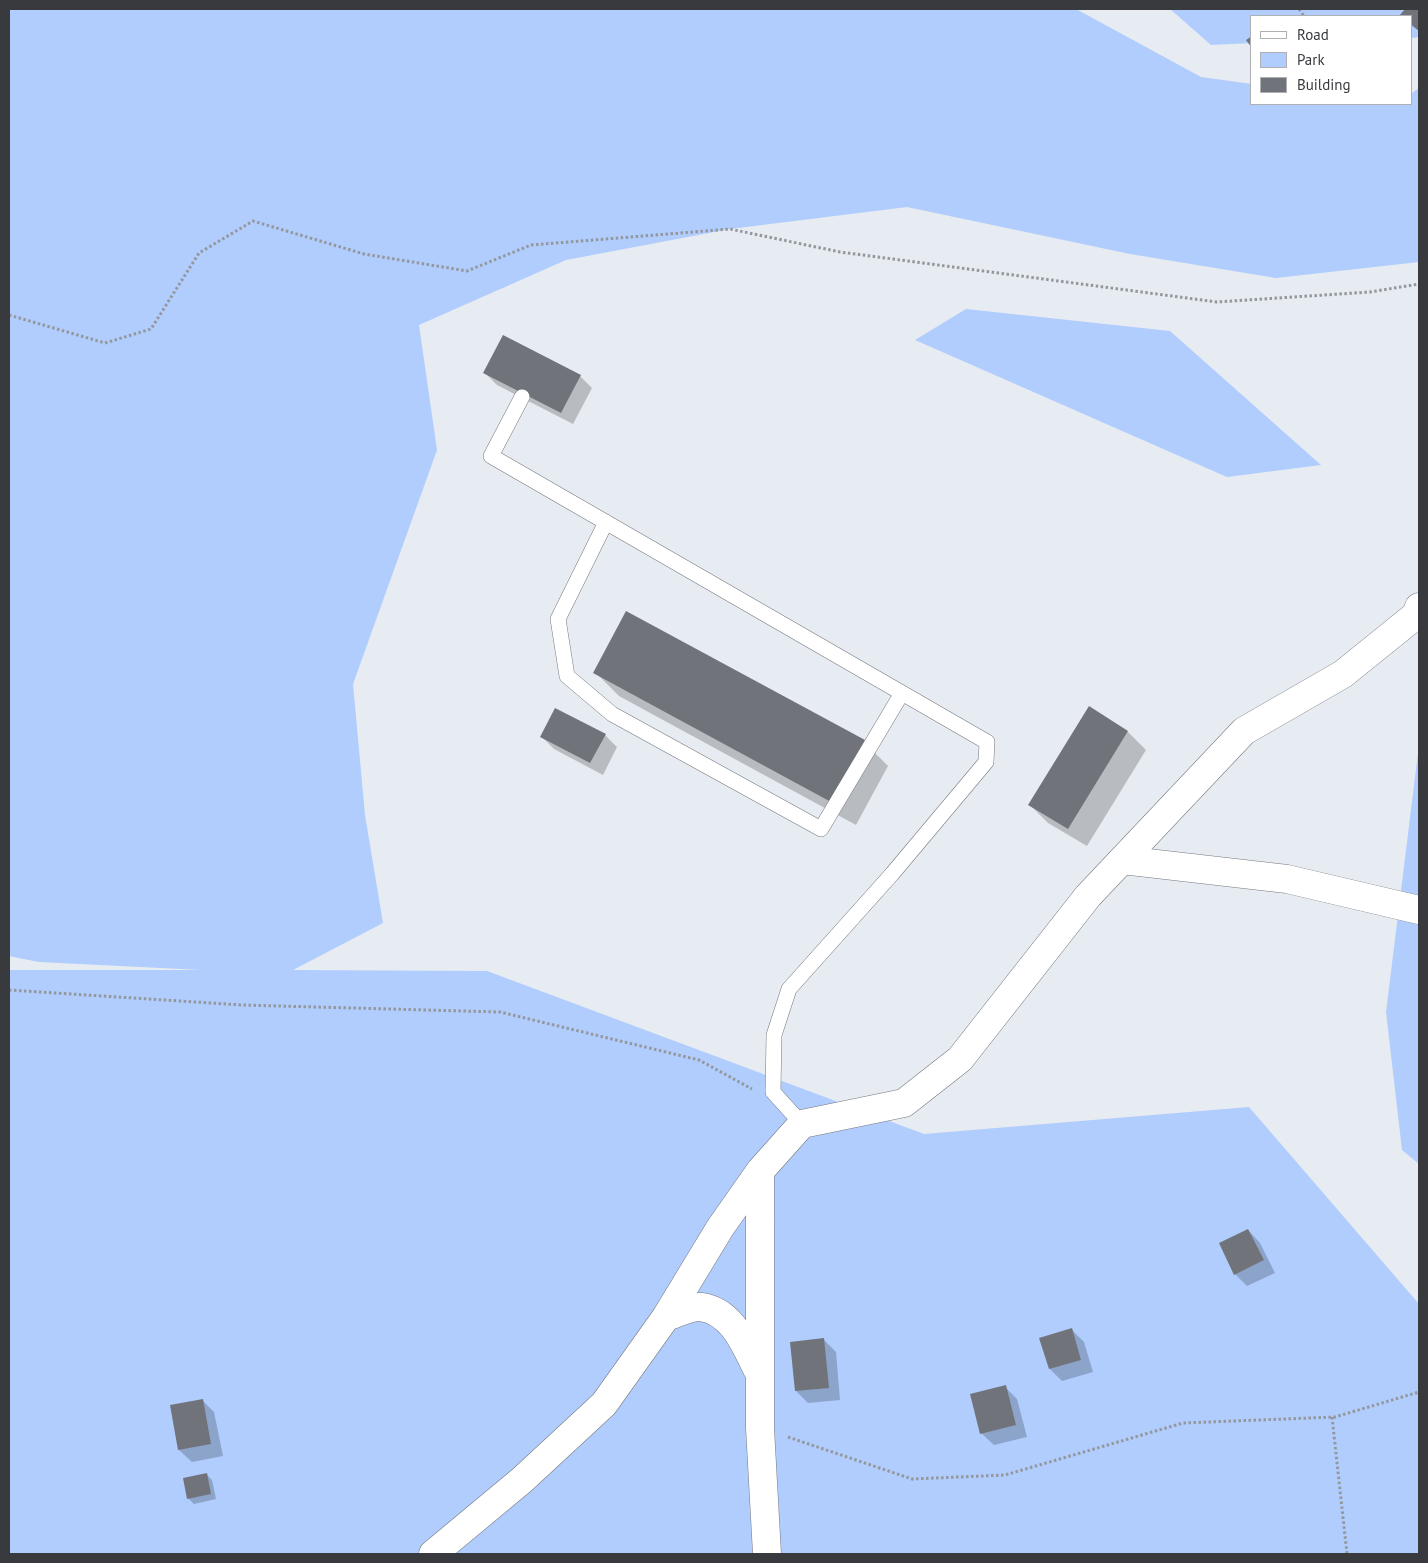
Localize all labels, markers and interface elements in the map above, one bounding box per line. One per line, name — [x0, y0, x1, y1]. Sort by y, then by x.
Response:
legend — [1250, 15, 1413, 105]
text: Road — [1297, 25, 1329, 44]
text: Park — [1297, 50, 1325, 69]
text: Building — [1297, 75, 1351, 94]

